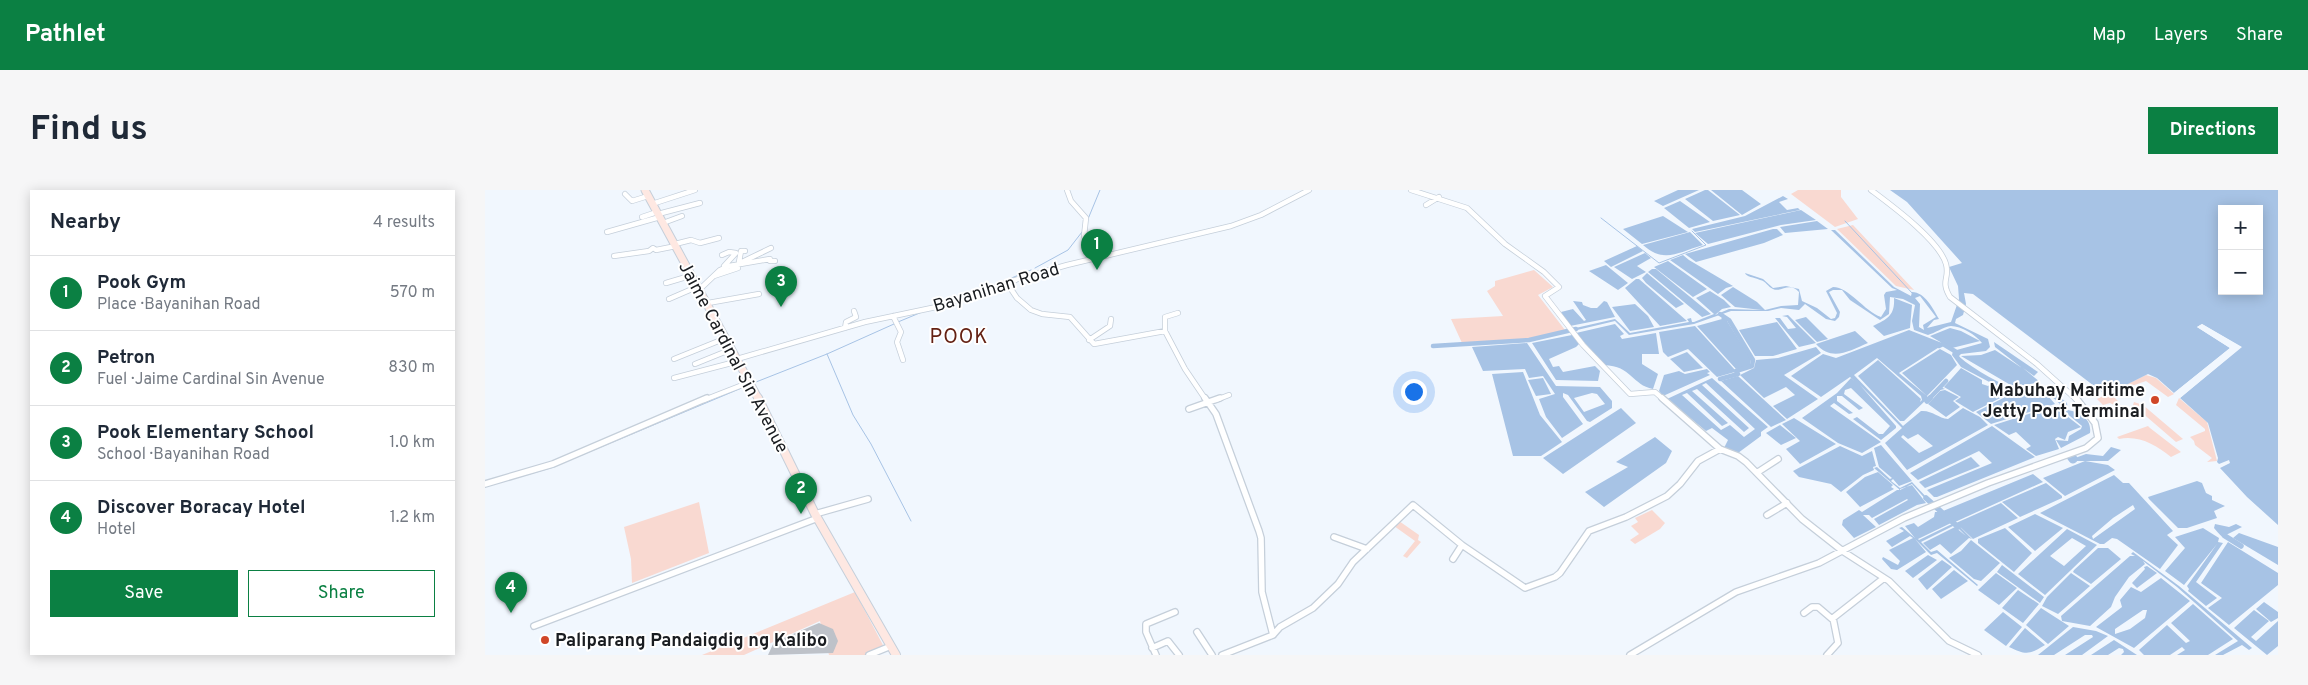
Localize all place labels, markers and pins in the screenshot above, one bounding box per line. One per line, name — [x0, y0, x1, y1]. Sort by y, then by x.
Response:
pin: 1 — [1081, 229, 1113, 270]
pin: 3 — [765, 266, 797, 307]
place label: Mabuhay Maritime Jetty Port Terminal — [1982, 380, 2145, 424]
marker: Mabuhay Maritime Jetty Port Terminal — [2149, 394, 2161, 406]
pin: 2 — [785, 473, 817, 514]
pin: 4 — [495, 572, 527, 613]
place label: Paliparang Pandaigdig ng Kalibo — [555, 630, 827, 653]
marker: Paliparang Pandaigdig ng Kalibo — [539, 634, 551, 646]

